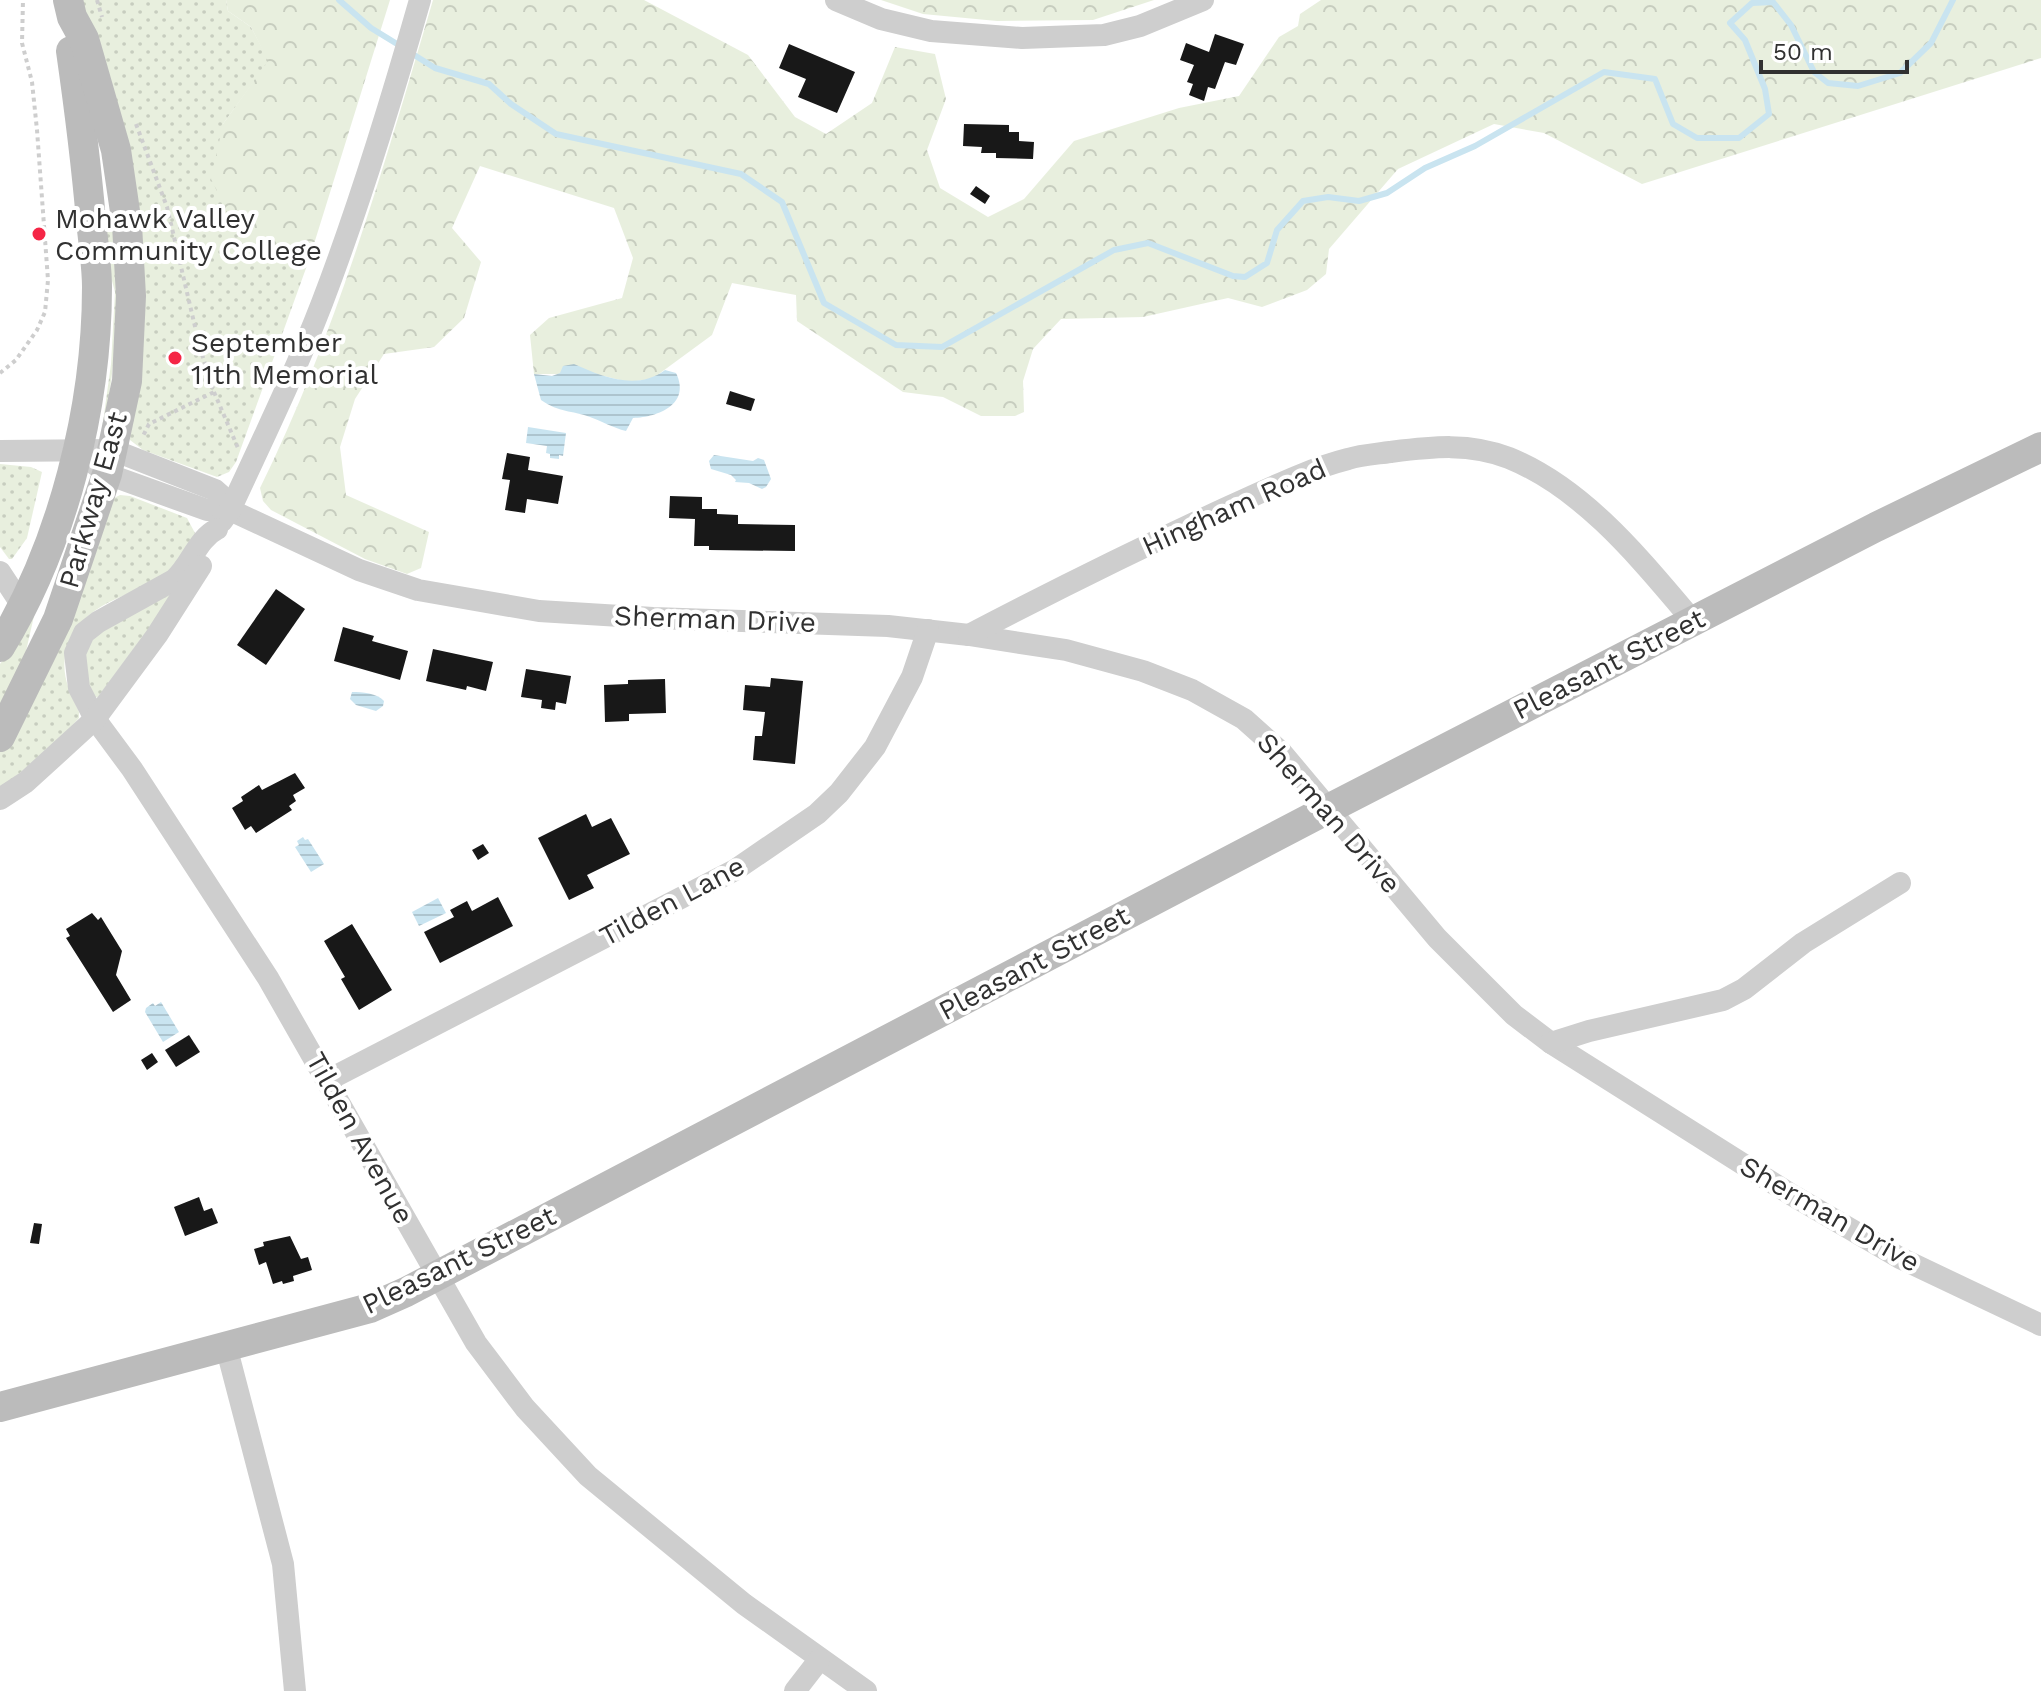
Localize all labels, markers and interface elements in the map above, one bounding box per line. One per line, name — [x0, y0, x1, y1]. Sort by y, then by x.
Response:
scale bar — [1761, 24, 1907, 74]
text: 50 m — [1773, 38, 1833, 66]
place label: Mohawk Valley Community College — [55, 202, 322, 267]
marker: Mohawk Valley Community College — [30, 225, 48, 243]
place label: September 11th Memorial — [191, 326, 379, 391]
marker: September 11th Memorial — [166, 349, 184, 367]
street label: Parkway East — [52, 408, 134, 592]
street label: Hingham Road — [1137, 452, 1331, 562]
street label: Sherman Drive — [614, 599, 816, 639]
street label: Pleasant Street — [1508, 601, 1711, 727]
street label: Sherman Drive — [1250, 726, 1408, 900]
street label: Tilden Lane — [594, 849, 750, 953]
street label: Pleasant Street — [933, 899, 1135, 1027]
street label: Tilden Avenue — [299, 1046, 421, 1230]
street label: Sherman Drive — [1734, 1149, 1926, 1279]
street label: Pleasant Street — [357, 1199, 561, 1321]

